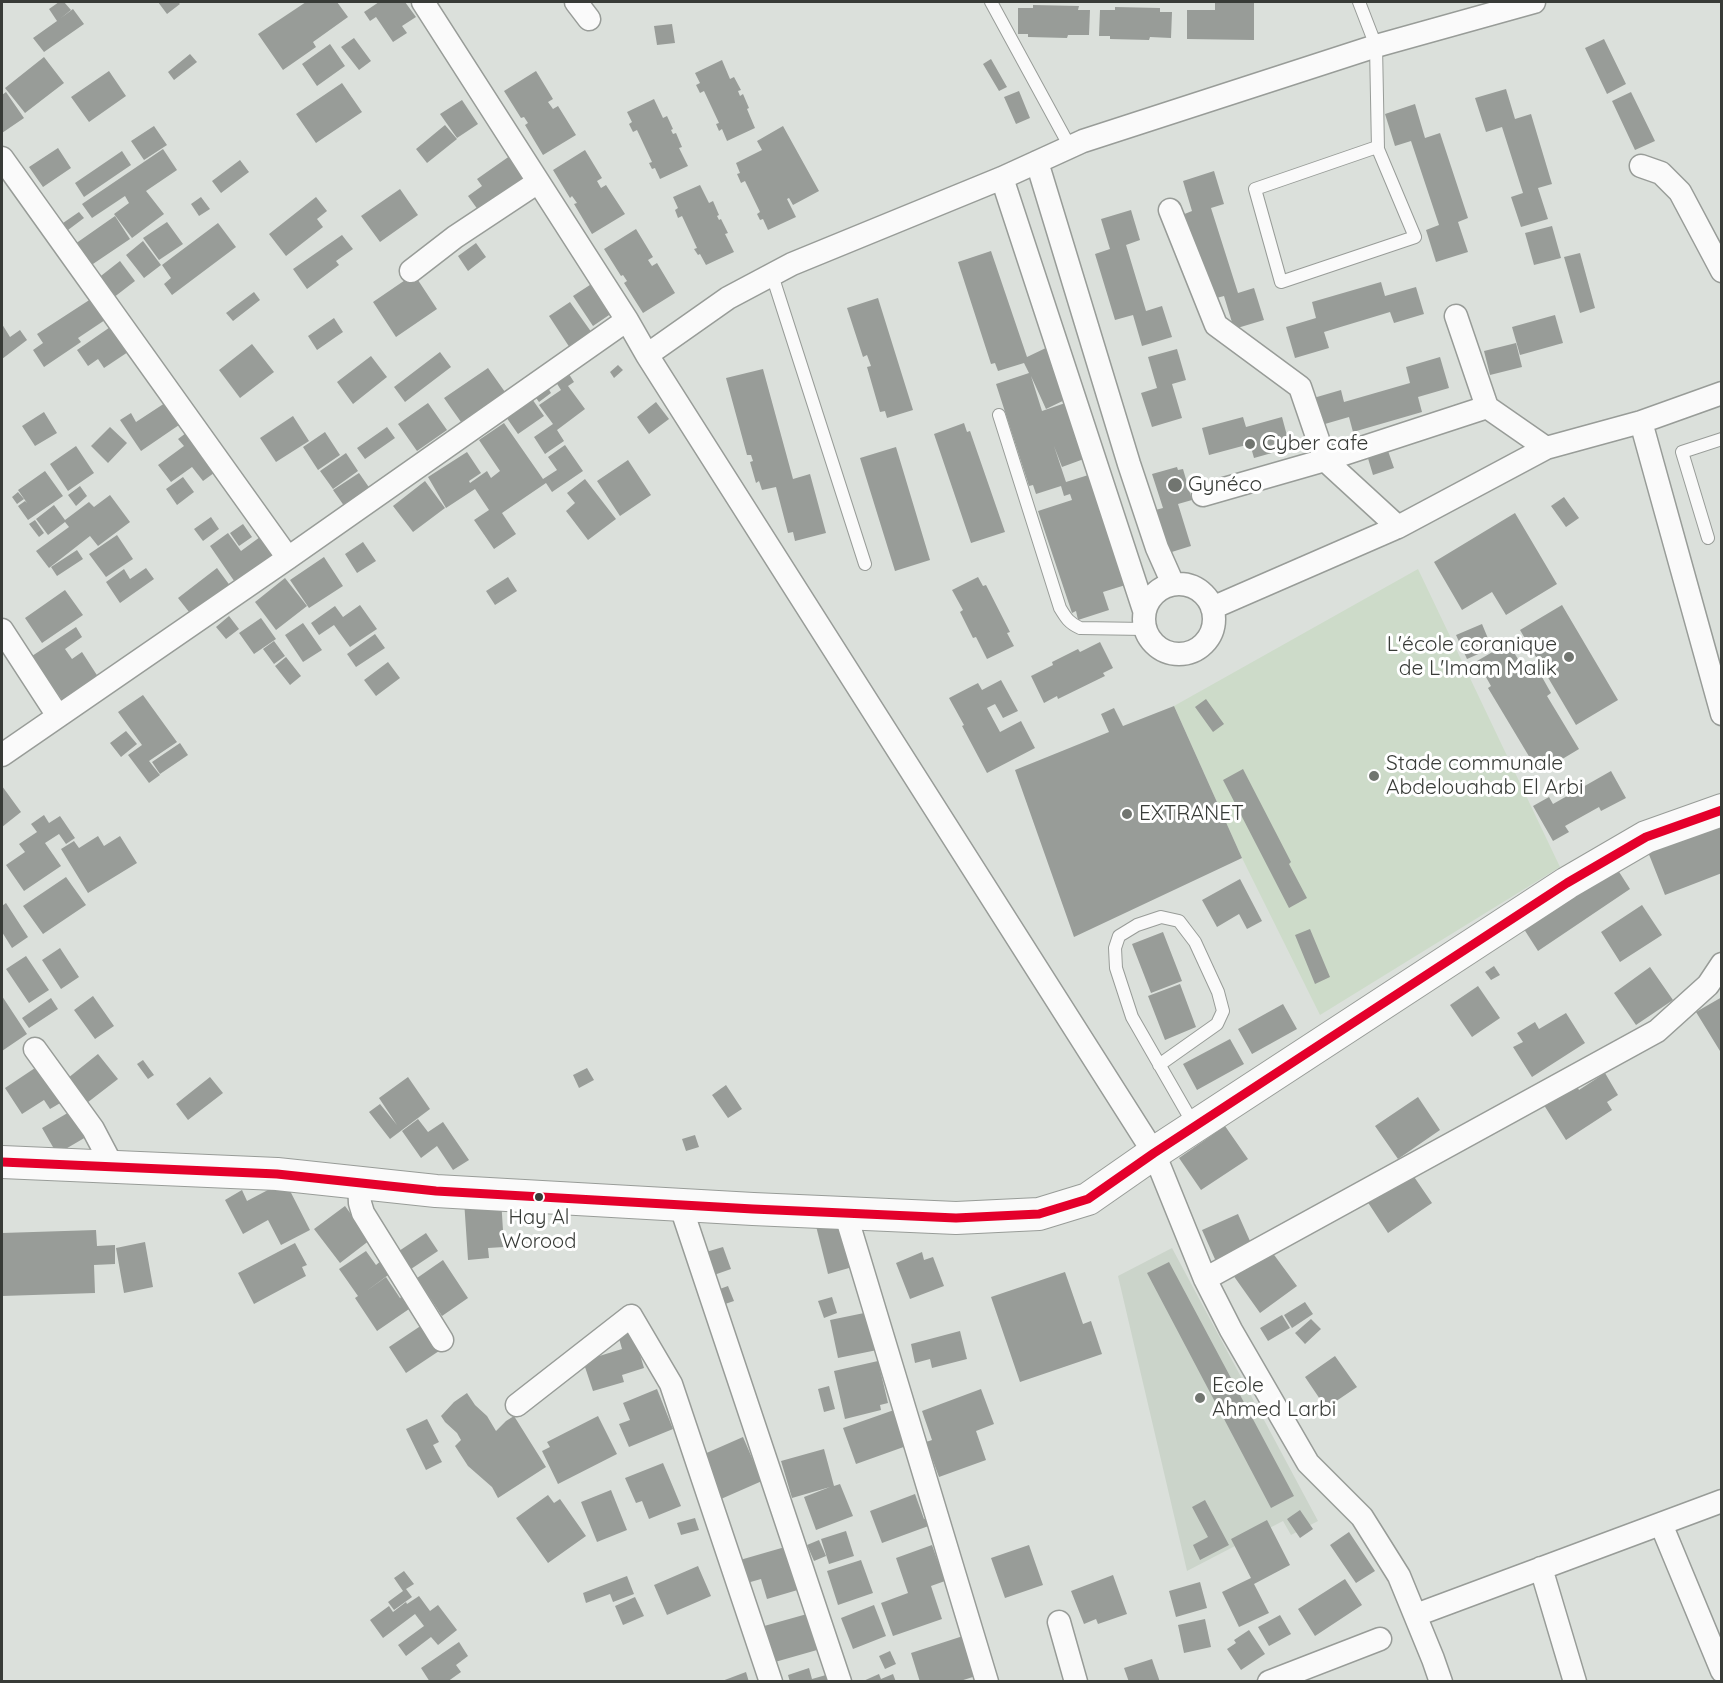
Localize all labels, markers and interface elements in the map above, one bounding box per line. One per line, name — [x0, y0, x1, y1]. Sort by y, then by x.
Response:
place label: Cyber cafe — [1262, 431, 1368, 457]
marker: Cyber cafe — [1243, 437, 1257, 451]
place label: Gynéco — [1188, 472, 1262, 498]
marker: Gynéco — [1166, 476, 1184, 494]
place label: L'école coranique de L'Imam Malik — [1387, 632, 1557, 682]
marker: L'école coranique de L'Imam Malik — [1562, 650, 1576, 664]
place label: Stade communale Abdelouahab El Arbi — [1386, 751, 1583, 801]
marker: Stade communale Abdelouahab El Arbi — [1367, 769, 1381, 783]
place label: EXTRANET — [1139, 801, 1244, 827]
marker: EXTRANET — [1120, 807, 1134, 821]
marker: Hay Al Worood — [533, 1191, 545, 1203]
place label: Hay Al Worood — [502, 1206, 576, 1253]
place label: Ecole Ahmed Larbi — [1212, 1373, 1336, 1423]
marker: Ecole Ahmed Larbi — [1193, 1391, 1207, 1405]

